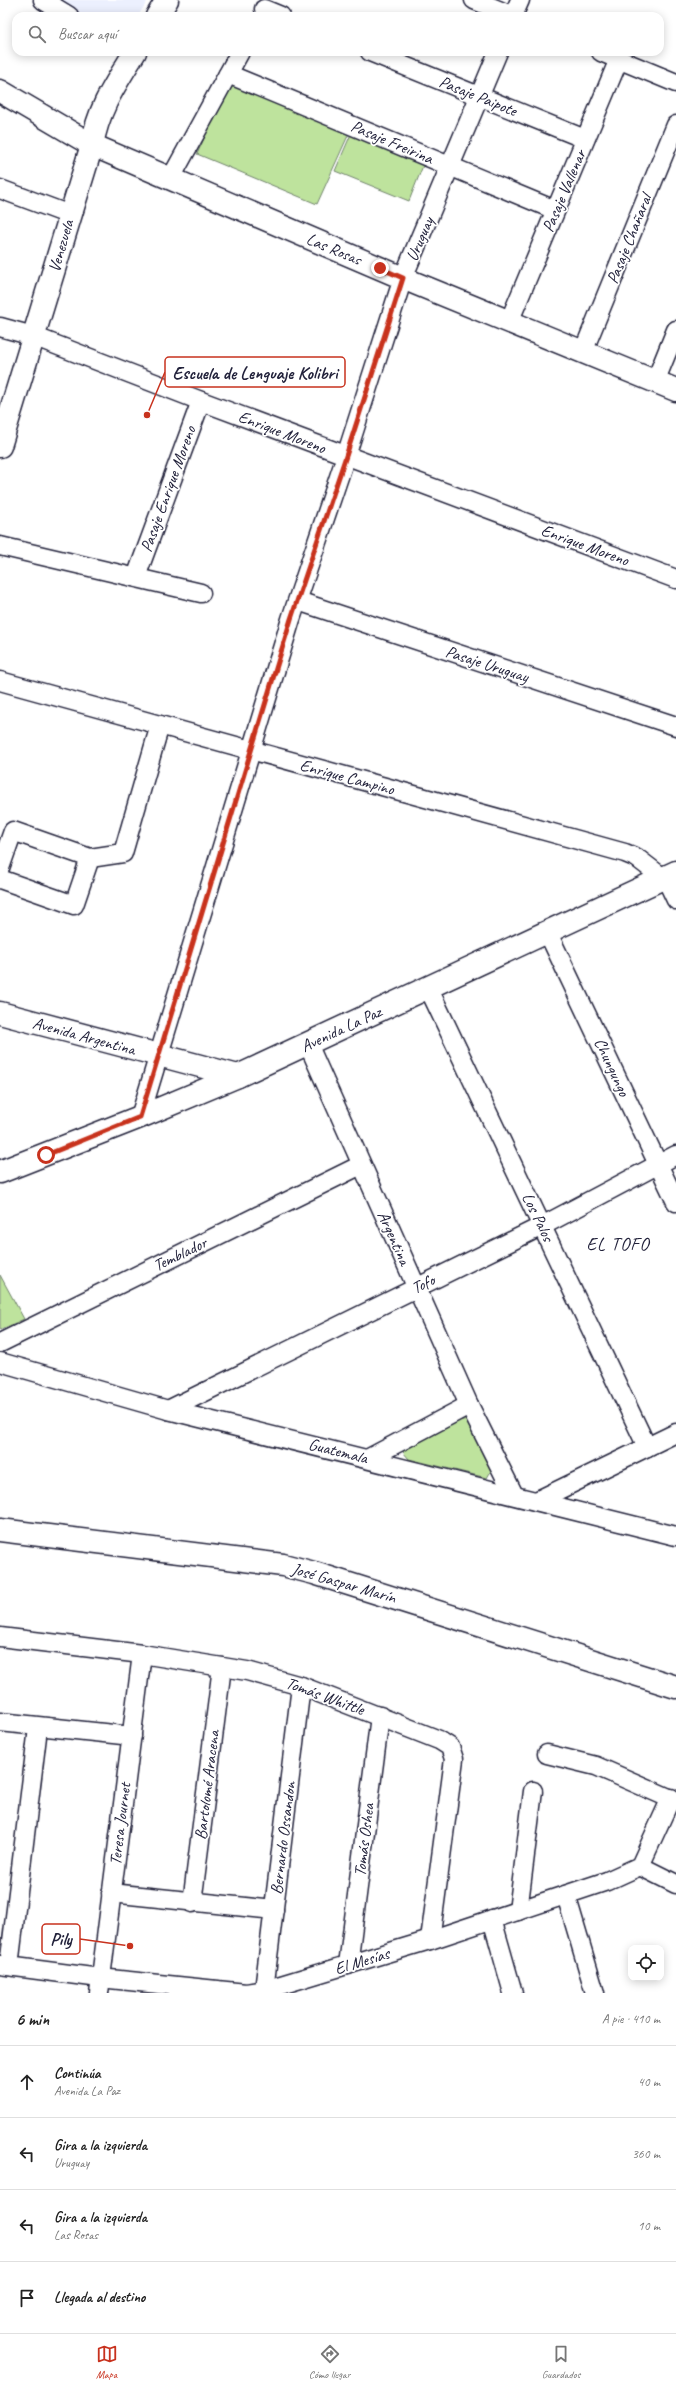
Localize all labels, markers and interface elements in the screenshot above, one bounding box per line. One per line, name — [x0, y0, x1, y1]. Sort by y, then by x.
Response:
search box — [12, 12, 664, 56]
icon: search — [26, 23, 48, 45]
text: Buscar aquí — [58, 25, 117, 44]
street label: Pasaje Paipote — [436, 71, 521, 122]
street label: Pasaje Freirina — [348, 115, 438, 169]
street label: Pasaje Vallenar — [537, 145, 591, 235]
street label: Pasaje Chañaral — [602, 188, 658, 287]
street label: Uruguay — [401, 213, 439, 264]
street label: Venezuela — [44, 216, 79, 275]
street label: Las Rosas — [303, 228, 367, 271]
route end — [371, 259, 389, 277]
callout: Escuela de Lenguaje Kolibri — [165, 357, 345, 387]
text: Escuela de Lenguaje Kolibri — [173, 362, 340, 384]
street label: Enrique Moreno — [235, 406, 330, 459]
street label: Pasaje Enrique Moreno — [136, 422, 201, 555]
street label: Enrique Moreno — [538, 519, 633, 571]
street label: Pasaje Uruguay — [443, 641, 532, 688]
street label: Enrique Campino — [298, 754, 397, 800]
street label: Avenida La Paz — [298, 1001, 386, 1057]
street label: Avenida Argentina — [30, 1012, 140, 1060]
street label: Chungungo — [589, 1035, 635, 1100]
route start — [37, 1146, 55, 1164]
street label: Los Palos — [517, 1189, 560, 1247]
street label: Argentina — [373, 1208, 416, 1270]
street label: Temblador — [150, 1231, 212, 1276]
district label: EL TOFO — [587, 1233, 651, 1255]
street label: Tofo — [408, 1269, 440, 1299]
street label: Guatemala — [306, 1434, 371, 1469]
street label: José Gaspar Marín — [288, 1558, 400, 1608]
street label: Tomás Whittle — [283, 1672, 368, 1720]
street label: Bartolomé Aracena — [190, 1727, 224, 1841]
street label: Teresa Journet — [105, 1779, 136, 1866]
street label: Bernardo Ossandon — [266, 1779, 300, 1896]
street label: Tomás Oshea — [349, 1801, 379, 1878]
callout: Pily — [42, 1924, 80, 1954]
text: Pily — [50, 1928, 74, 1950]
street label: El Mesías — [332, 1942, 394, 1979]
map controls — [628, 1945, 664, 1981]
button: locate — [628, 1945, 664, 1981]
text: 6 min — [16, 2009, 49, 2030]
text: A pie · 410 m — [602, 2011, 660, 2027]
text: Continúa — [54, 2064, 101, 2083]
icon: ahead — [16, 2071, 38, 2093]
text: 40 m — [638, 2074, 660, 2090]
text: Avenida La Paz — [54, 2083, 120, 2099]
text: Gira a la izquierda — [54, 2136, 147, 2155]
icon: left — [16, 2143, 38, 2165]
text: 360 m — [632, 2146, 660, 2162]
text: Uruguay — [54, 2155, 89, 2171]
text: Gira a la izquierda — [54, 2208, 147, 2227]
icon: left — [16, 2215, 38, 2237]
text: 10 m — [638, 2218, 660, 2234]
text: Las Rosas — [54, 2227, 98, 2243]
icon: arrive — [16, 2287, 38, 2309]
text: Llegada al destino — [54, 2288, 145, 2307]
tab: Mapa — [96, 2343, 118, 2381]
tab: Cómo llegar — [309, 2343, 351, 2381]
tab: Guardados — [542, 2343, 580, 2381]

